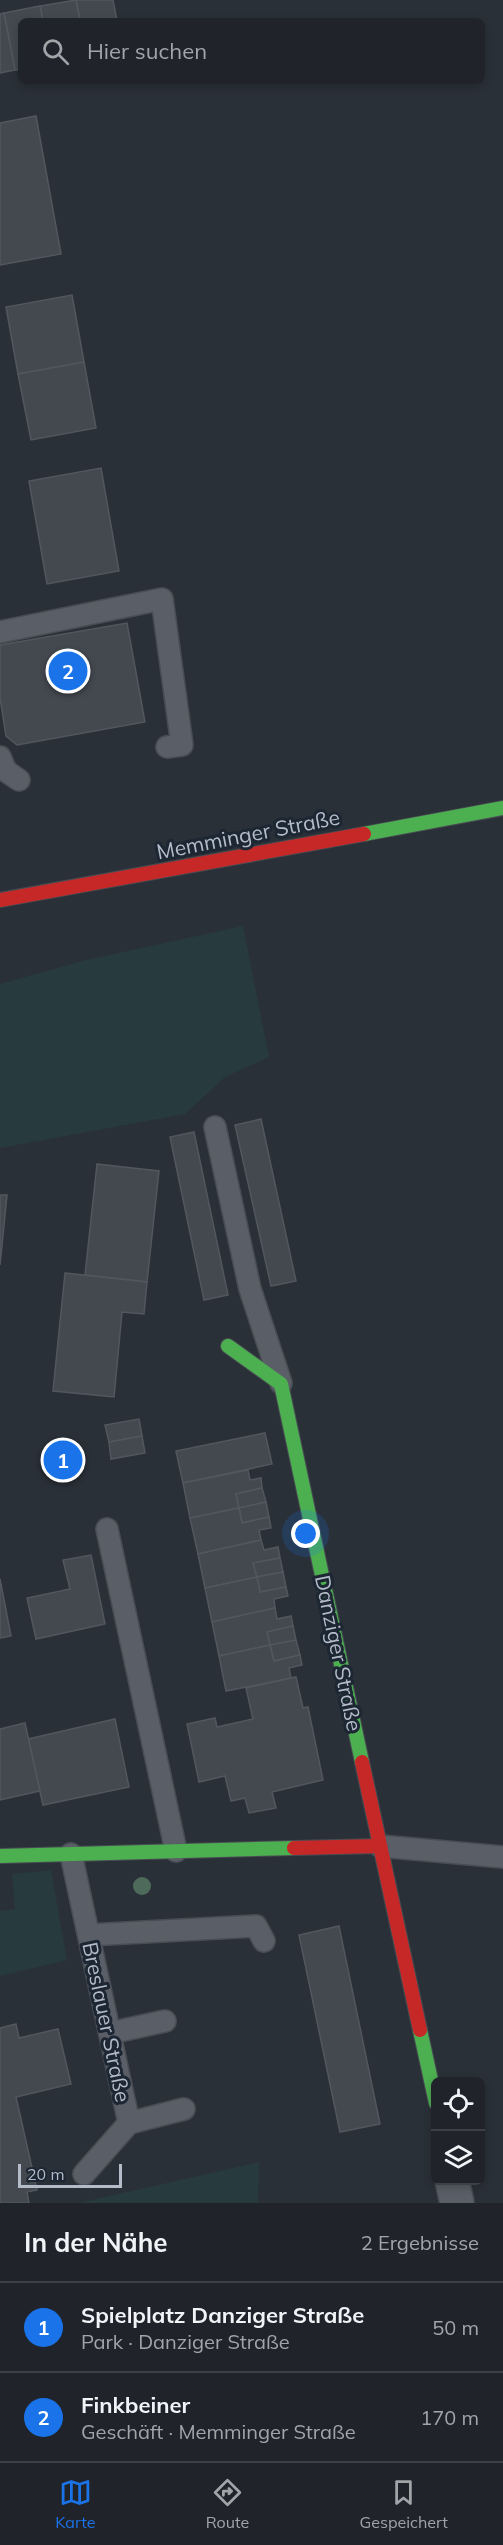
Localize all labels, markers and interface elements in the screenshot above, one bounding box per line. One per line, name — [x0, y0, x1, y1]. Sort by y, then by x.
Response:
search box — [18, 18, 485, 84]
icon: search — [39, 35, 72, 68]
text: Hier suchen — [87, 37, 207, 65]
pin: 2 — [48, 648, 88, 694]
street label: Memminger Straße — [154, 803, 342, 865]
pin: 1 — [44, 1438, 82, 1482]
your location — [291, 1519, 320, 1548]
street label: Danziger Straße — [310, 1573, 368, 1733]
street label: Breslauer Straße — [77, 1940, 137, 2104]
map controls — [431, 2077, 485, 2185]
button: locate — [431, 2077, 485, 2131]
button: layers — [431, 2131, 485, 2185]
scale bar — [18, 2161, 122, 2188]
text: 20 m — [27, 2164, 64, 2184]
text: In der Nähe — [24, 2226, 168, 2259]
text: 2 Ergebnisse — [361, 2230, 479, 2255]
text: Spielplatz Danziger Straße — [81, 2301, 364, 2329]
text: 1 — [38, 2315, 50, 2340]
text: 50 m — [432, 2315, 479, 2340]
text: Park · Danziger Straße — [81, 2329, 290, 2354]
text: Finkbeiner — [81, 2391, 190, 2419]
text: 2 — [38, 2405, 50, 2430]
text: 170 m — [420, 2405, 479, 2430]
text: Geschäft · Memminger Straße — [81, 2419, 356, 2444]
tab: Karte — [55, 2476, 95, 2532]
tab: Route — [206, 2476, 249, 2532]
tab: Gespeichert — [360, 2476, 448, 2532]

